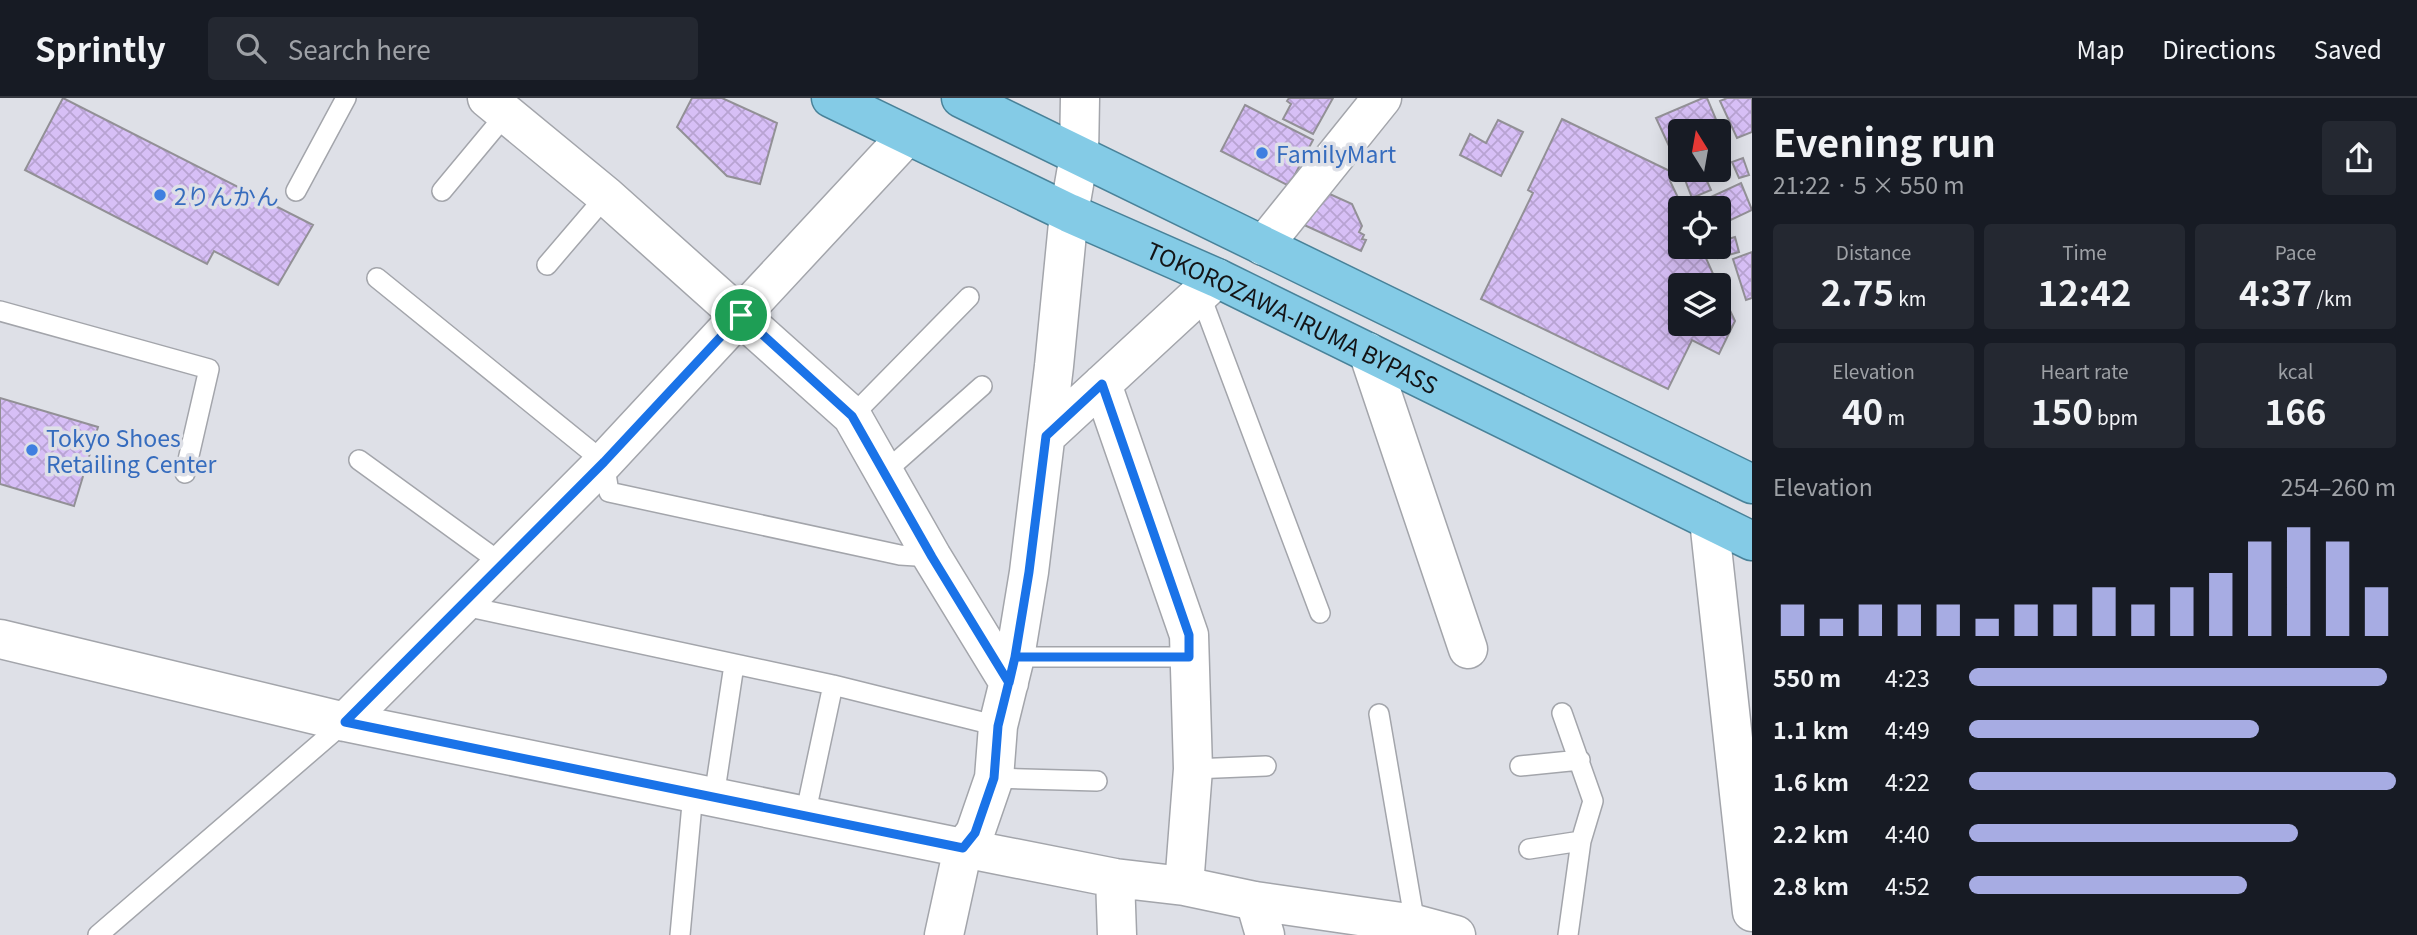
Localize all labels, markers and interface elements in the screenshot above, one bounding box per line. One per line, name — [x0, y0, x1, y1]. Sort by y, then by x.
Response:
search box — [208, 17, 698, 80]
text: Sprintly — [35, 24, 166, 72]
icon: search — [232, 29, 270, 67]
text: Search here — [288, 30, 431, 67]
text: Map — [2076, 31, 2124, 66]
text: Directions — [2162, 31, 2276, 66]
text: Saved — [2314, 31, 2382, 66]
text: Evening run — [1773, 113, 1996, 168]
north arrow — [1668, 119, 1731, 182]
map controls — [1668, 119, 1731, 336]
button: share — [2322, 121, 2396, 195]
place label: FamilyMart — [1276, 136, 1396, 170]
marker: FamilyMart — [1254, 145, 1270, 161]
text: 21:22 · 5 × 550 m — [1773, 167, 1964, 201]
place label: 2りんかん — [174, 178, 279, 212]
marker: 2りんかん — [152, 187, 168, 203]
button: locate — [1668, 196, 1731, 259]
street label: TOKOROZAWA-IRUMA BYPASS — [1142, 232, 1444, 401]
text: Distance — [1836, 238, 1911, 265]
text: Time — [2062, 238, 2107, 265]
text: Pace — [2275, 238, 2316, 265]
text: 2.75 — [1821, 265, 1894, 316]
text: 12:42 — [2038, 265, 2131, 316]
text: 4:37 — [2239, 265, 2312, 316]
button: layers — [1668, 273, 1731, 336]
text: km — [1894, 284, 1926, 311]
text: /km — [2312, 284, 2352, 311]
pin — [711, 285, 771, 345]
icon: arrive — [722, 296, 760, 334]
text: Elevation — [1832, 357, 1915, 384]
text: Heart rate — [2040, 357, 2129, 384]
text: kcal — [2278, 357, 2313, 384]
text: 40 — [1842, 384, 1883, 435]
text: 150 — [2031, 384, 2093, 435]
text: 166 — [2265, 384, 2326, 435]
text: m — [1883, 403, 1905, 430]
text: bpm — [2093, 403, 2138, 430]
place label: Tokyo Shoes Retailing Center — [46, 420, 216, 480]
marker: Tokyo Shoes Retailing Center — [24, 442, 40, 458]
text: Elevation — [1773, 469, 1873, 503]
text: 254–260 m — [2281, 469, 2396, 503]
text: 550 m — [1773, 660, 1841, 694]
text: 4:23 — [1885, 660, 1930, 694]
text: 1.1 km — [1773, 712, 1849, 746]
text: 4:49 — [1885, 712, 1930, 746]
text: 1.6 km — [1773, 764, 1849, 798]
text: 4:22 — [1885, 764, 1930, 798]
text: 2.2 km — [1773, 816, 1849, 850]
text: 4:40 — [1885, 816, 1930, 850]
text: 2.8 km — [1773, 868, 1849, 902]
text: 4:52 — [1885, 868, 1930, 902]

